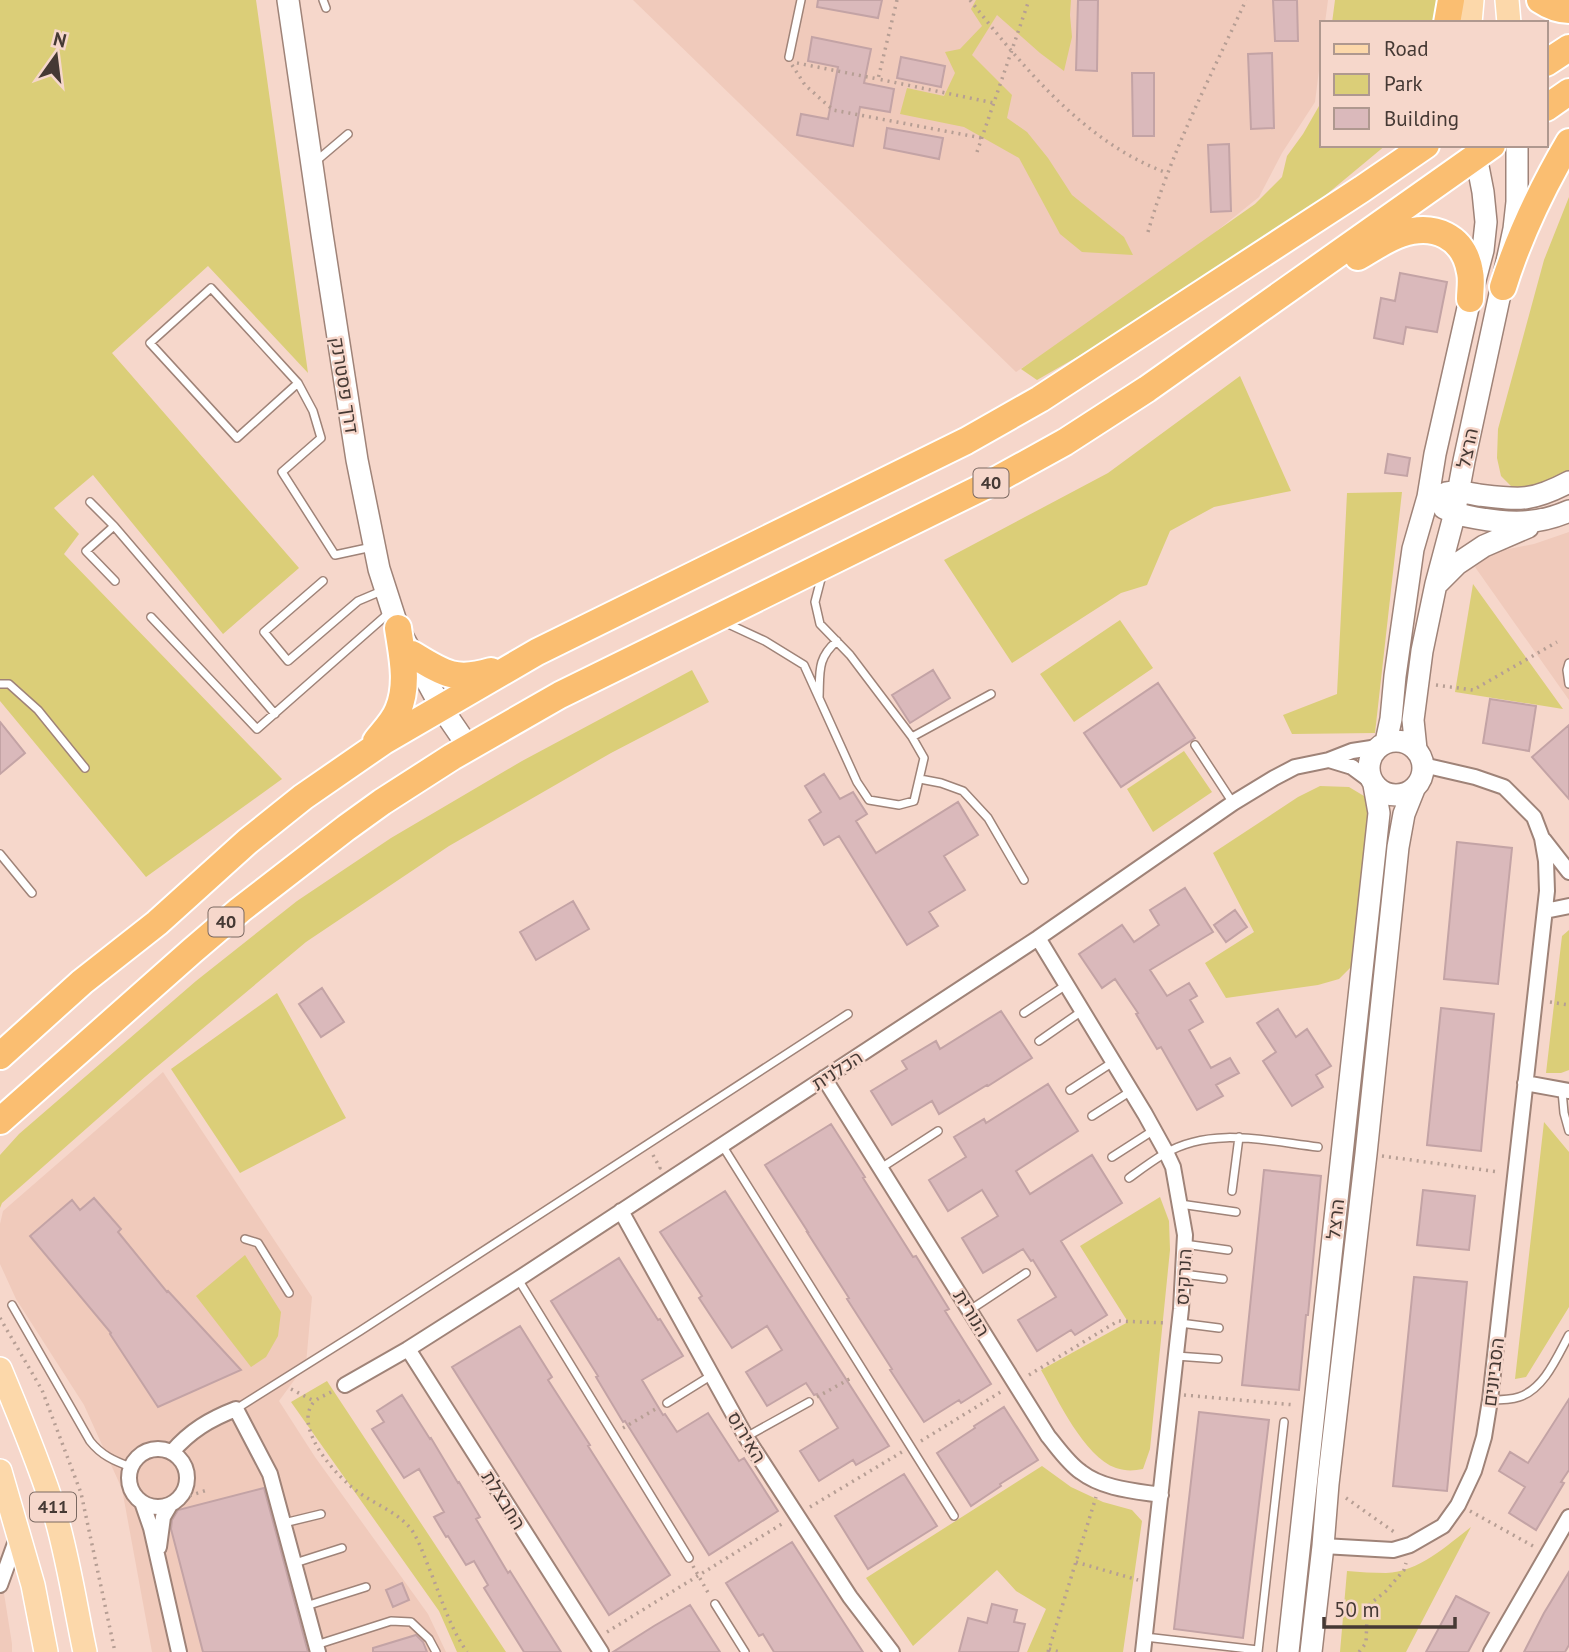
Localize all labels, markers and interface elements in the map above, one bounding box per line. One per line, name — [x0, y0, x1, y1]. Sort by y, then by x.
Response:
north arrow — [21, 21, 91, 91]
legend — [1320, 21, 1548, 147]
text: N — [51, 26, 69, 53]
text: Road — [1384, 35, 1428, 62]
text: Park — [1384, 70, 1423, 97]
text: Building — [1384, 105, 1459, 132]
street label: דרך פסטרנק — [326, 335, 364, 435]
street label: הרצל — [1451, 426, 1483, 470]
road number: 40 — [974, 468, 1009, 498]
road number: 40 — [208, 908, 244, 937]
street label: הכלנית — [807, 1045, 867, 1095]
street label: הרצל — [1321, 1198, 1349, 1240]
street label: הנרקיס — [1170, 1248, 1196, 1306]
street label: הנורית — [948, 1285, 996, 1341]
street label: הסביונים — [1477, 1336, 1509, 1408]
street label: האירוס — [722, 1407, 772, 1467]
street label: החבצלת — [477, 1466, 531, 1534]
road number: 411 — [30, 1492, 76, 1522]
scale bar — [1324, 1586, 1455, 1630]
text: 50 m — [1334, 1596, 1380, 1623]

